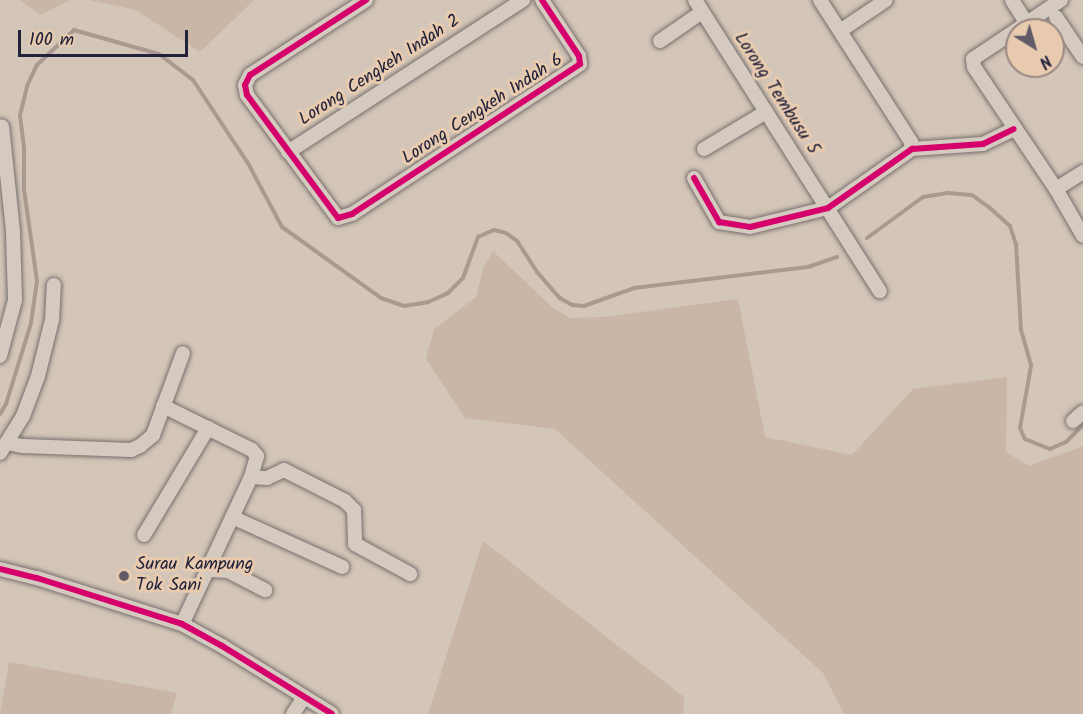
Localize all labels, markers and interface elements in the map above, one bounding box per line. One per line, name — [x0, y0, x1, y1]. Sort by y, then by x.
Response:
street label: Lorong Cengkeh Indah 2 — [295, 11, 465, 131]
scale bar — [21, 18, 190, 56]
north arrow — [1005, 18, 1065, 78]
text: 100 m — [29, 26, 74, 55]
street label: Lorong Tembusu 5 — [729, 29, 823, 159]
text: N — [1033, 48, 1056, 74]
street label: Lorong Cengkeh Indah 6 — [399, 50, 567, 170]
place label: Surau Kampung Tok Sani — [136, 555, 253, 598]
marker: Surau Kampung Tok Sani — [117, 569, 131, 583]

